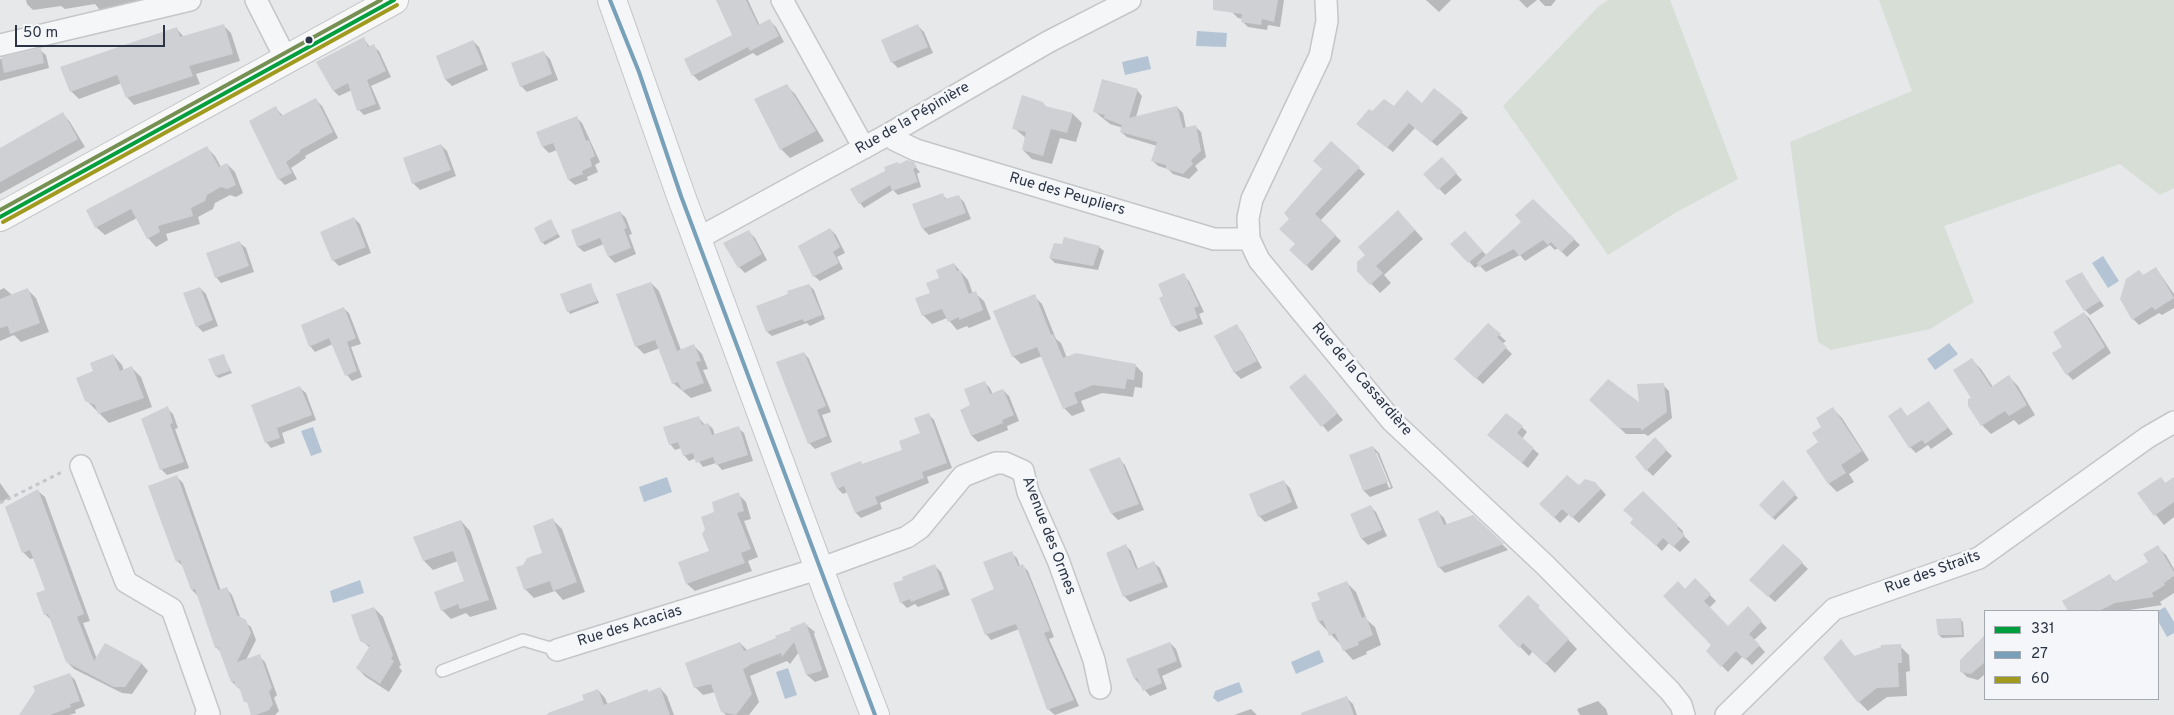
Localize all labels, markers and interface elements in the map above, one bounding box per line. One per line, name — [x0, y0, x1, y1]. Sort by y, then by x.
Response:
scale bar — [18, 15, 168, 47]
text: 50 m — [23, 24, 58, 43]
unlabelled marker — [304, 35, 314, 45]
street label: Rue de la Pépinière — [853, 79, 973, 159]
street label: Rue des Peupliers — [1007, 170, 1127, 220]
street label: Rue de la Cassardière — [1307, 320, 1415, 440]
street label: Avenue des Ormes — [1017, 474, 1079, 598]
street label: Rue des Straits — [1883, 547, 1983, 599]
street label: Rue des Acacias — [576, 603, 684, 651]
legend — [1984, 610, 2159, 700]
text: 331 — [2031, 620, 2055, 639]
text: 27 — [2031, 645, 2048, 664]
text: 60 — [2031, 670, 2050, 689]

